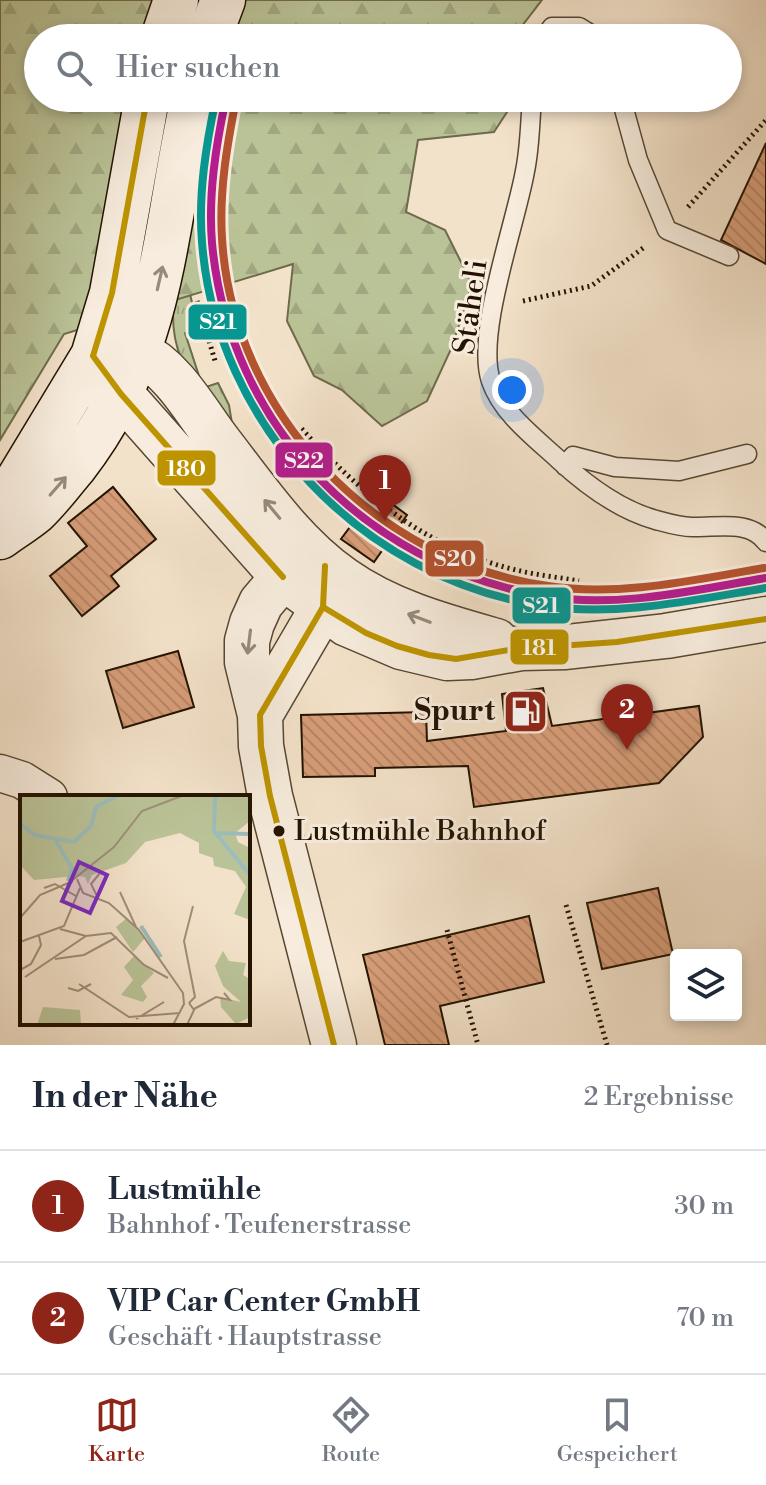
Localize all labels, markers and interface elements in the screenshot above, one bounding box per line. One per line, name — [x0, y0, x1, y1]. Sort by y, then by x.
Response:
search box — [24, 24, 742, 112]
icon: search — [52, 46, 96, 90]
text: Hier suchen — [116, 49, 280, 87]
street label: Stäheli — [446, 257, 496, 357]
one-way arrow — [153, 265, 168, 291]
line badge: S21 — [187, 303, 248, 341]
text: S21 — [199, 309, 237, 336]
your location — [492, 370, 532, 410]
line badge: S22 — [274, 441, 334, 479]
text: S22 — [284, 448, 324, 475]
line badge: 180 — [156, 449, 217, 487]
pin: 1 — [359, 455, 411, 521]
text: 180 — [166, 456, 206, 483]
one-way arrow — [49, 476, 67, 496]
one-way arrow — [263, 499, 281, 520]
line badge: S20 — [424, 539, 485, 578]
text: S20 — [434, 546, 476, 573]
line badge: S21 — [511, 586, 572, 625]
text: S21 — [522, 593, 560, 620]
one-way arrow — [407, 610, 432, 624]
one-way arrow — [241, 628, 256, 654]
line badge: 181 — [509, 628, 570, 666]
text: 181 — [522, 635, 557, 662]
pin: 2 — [601, 684, 653, 750]
fuel station icon: Spurt — [502, 687, 550, 735]
place label: Spurt — [414, 692, 495, 730]
inset map — [20, 795, 250, 1025]
place label: Lustmühle Bahnhof — [294, 814, 547, 849]
marker: Lustmühle Bahnhof — [271, 823, 287, 839]
map controls — [670, 949, 742, 1021]
button: layers — [670, 949, 742, 1021]
text: In der Nähe — [32, 1076, 218, 1118]
text: 2 Ergebnisse — [584, 1081, 734, 1113]
text: Lustmühle — [108, 1171, 261, 1209]
text: 1 — [52, 1190, 64, 1222]
text: 30 m — [674, 1190, 734, 1222]
text: Bahnhof · Teufenerstrasse — [108, 1209, 411, 1241]
text: VIP Car Center GmbH — [108, 1283, 420, 1321]
text: 2 — [50, 1302, 66, 1334]
text: 70 m — [676, 1302, 734, 1334]
text: Geschäft · Hauptstrasse — [108, 1321, 382, 1353]
tab: Karte — [88, 1393, 145, 1468]
tab: Route — [322, 1393, 380, 1468]
tab: Gespeichert — [557, 1393, 678, 1468]

